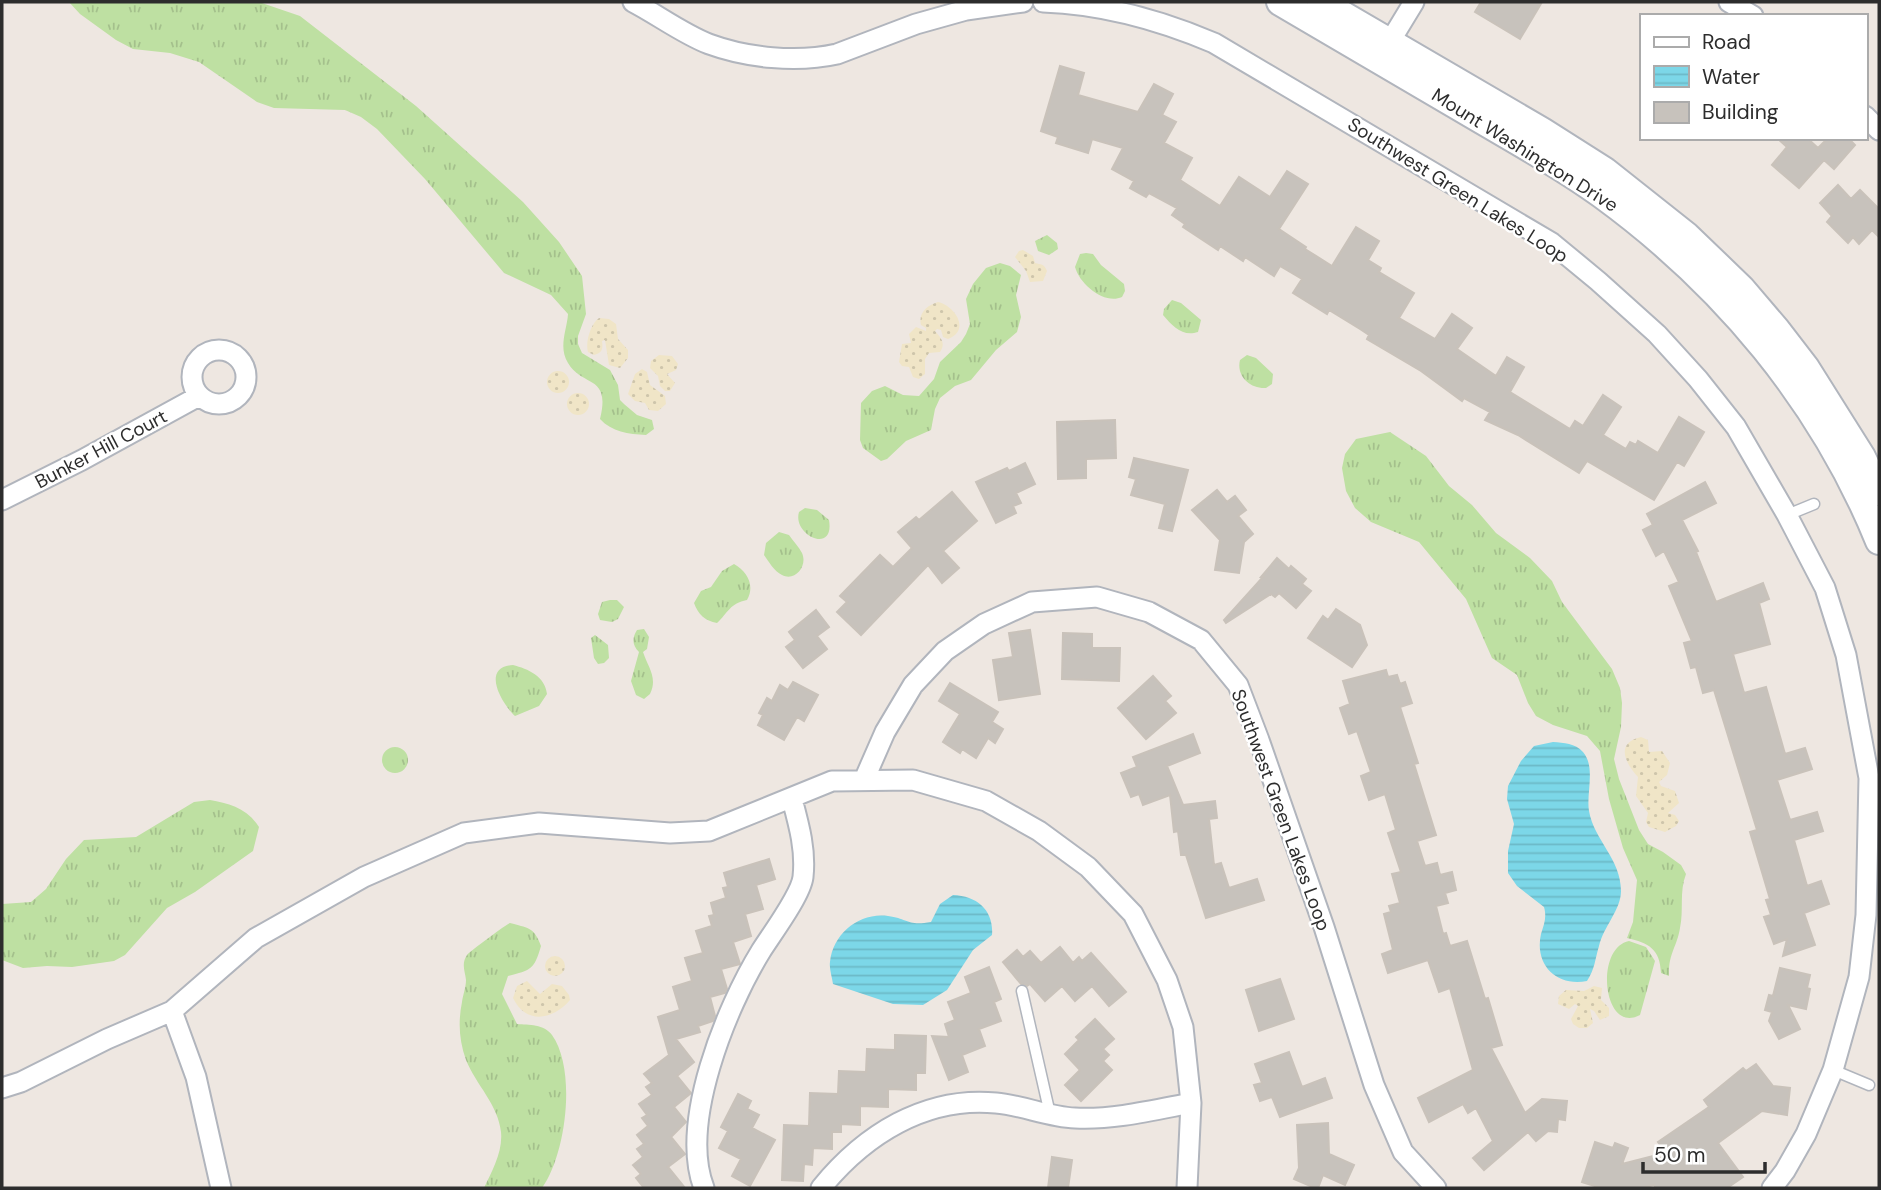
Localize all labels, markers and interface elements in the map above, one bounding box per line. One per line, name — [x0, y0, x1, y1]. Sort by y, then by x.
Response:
legend — [1640, 14, 1867, 140]
text: Road — [1702, 28, 1751, 56]
text: Water — [1702, 63, 1760, 91]
street label: Mount Washington Drive — [1427, 82, 1623, 218]
text: Building — [1702, 98, 1779, 126]
street label: Southwest Green Lakes Loop — [1343, 112, 1573, 268]
street label: Bunker Hill Court — [31, 404, 171, 494]
street label: Southwest Green Lakes Loop — [1226, 686, 1336, 934]
scale bar — [1643, 1130, 1766, 1174]
text: 50 m — [1654, 1141, 1705, 1169]

